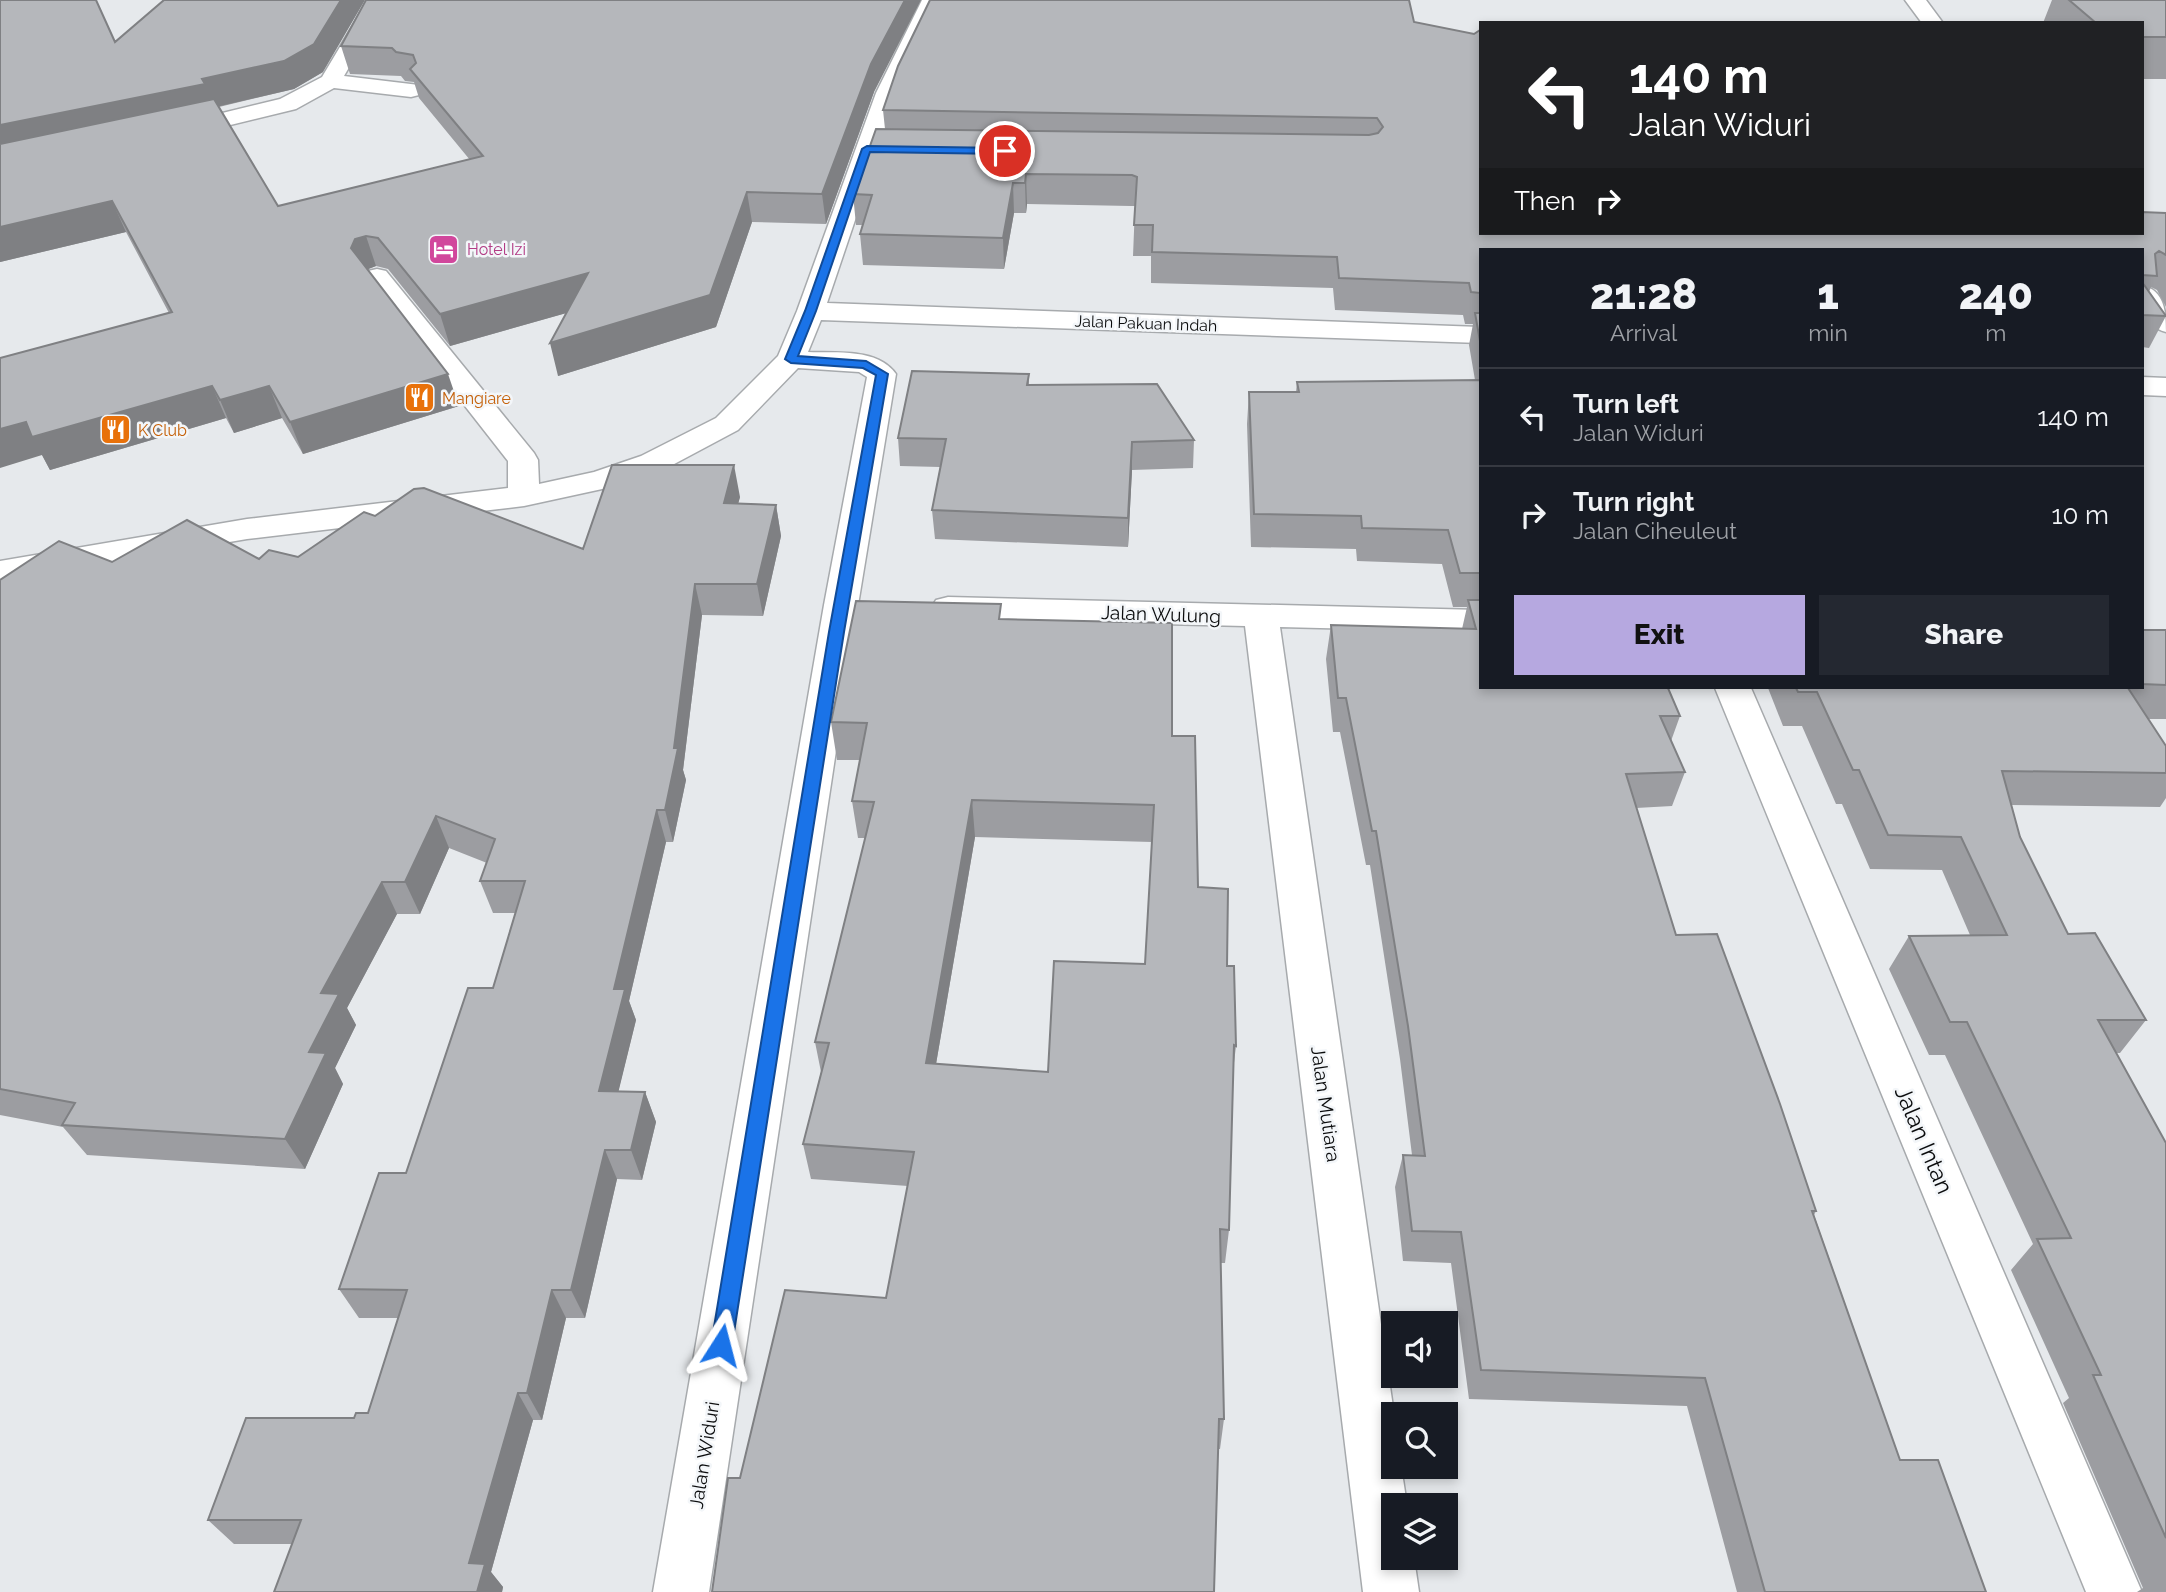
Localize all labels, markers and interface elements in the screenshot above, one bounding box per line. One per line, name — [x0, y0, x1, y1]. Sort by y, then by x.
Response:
text: 140 m — [1629, 47, 1769, 104]
icon: left — [1514, 49, 1605, 140]
text: Jalan Widuri — [1629, 106, 1811, 143]
pin — [975, 121, 1035, 181]
icon: arrive — [986, 132, 1024, 170]
icon: right — [1589, 182, 1627, 220]
text: Then — [1514, 186, 1575, 216]
hotel icon: Hotel Izi — [427, 232, 461, 266]
place label: Hotel Izi — [467, 240, 526, 259]
text: 21:28 — [1590, 270, 1697, 319]
text: 1 — [1817, 270, 1839, 319]
text: 240 — [1959, 270, 2033, 319]
street label: Jalan Pakuan Indah — [1074, 312, 1218, 335]
text: Arrival — [1610, 319, 1677, 346]
text: min — [1808, 319, 1848, 346]
text: m — [1985, 319, 2006, 346]
restaurant icon: Mangiare — [402, 381, 436, 415]
place label: Mangiare — [442, 389, 511, 408]
text: Turn left — [1573, 389, 1679, 419]
icon: left — [1514, 398, 1552, 436]
text: 140 m — [2037, 402, 2109, 432]
restaurant icon: K Club — [98, 413, 132, 447]
text: Jalan Widuri — [1573, 419, 1704, 446]
place label: K Club — [138, 421, 187, 440]
text: Turn right — [1573, 487, 1694, 517]
icon: right — [1514, 496, 1552, 534]
text: 10 m — [2051, 500, 2109, 530]
text: Jalan Ciheuleut — [1573, 517, 1737, 544]
button: Exit — [1514, 595, 1805, 675]
button: Share — [1819, 595, 2109, 675]
street label: Jalan Wulung — [1101, 601, 1221, 627]
street label: Jalan Mutiara — [1307, 1045, 1345, 1163]
street label: Jalan Intan — [1890, 1082, 1959, 1198]
position arrow — [684, 1308, 758, 1382]
map controls — [1381, 1311, 1458, 1570]
button: sound — [1381, 1311, 1458, 1388]
street label: Jalan Widuri — [685, 1400, 723, 1510]
button: search — [1381, 1402, 1458, 1479]
button: layers — [1381, 1493, 1458, 1570]

